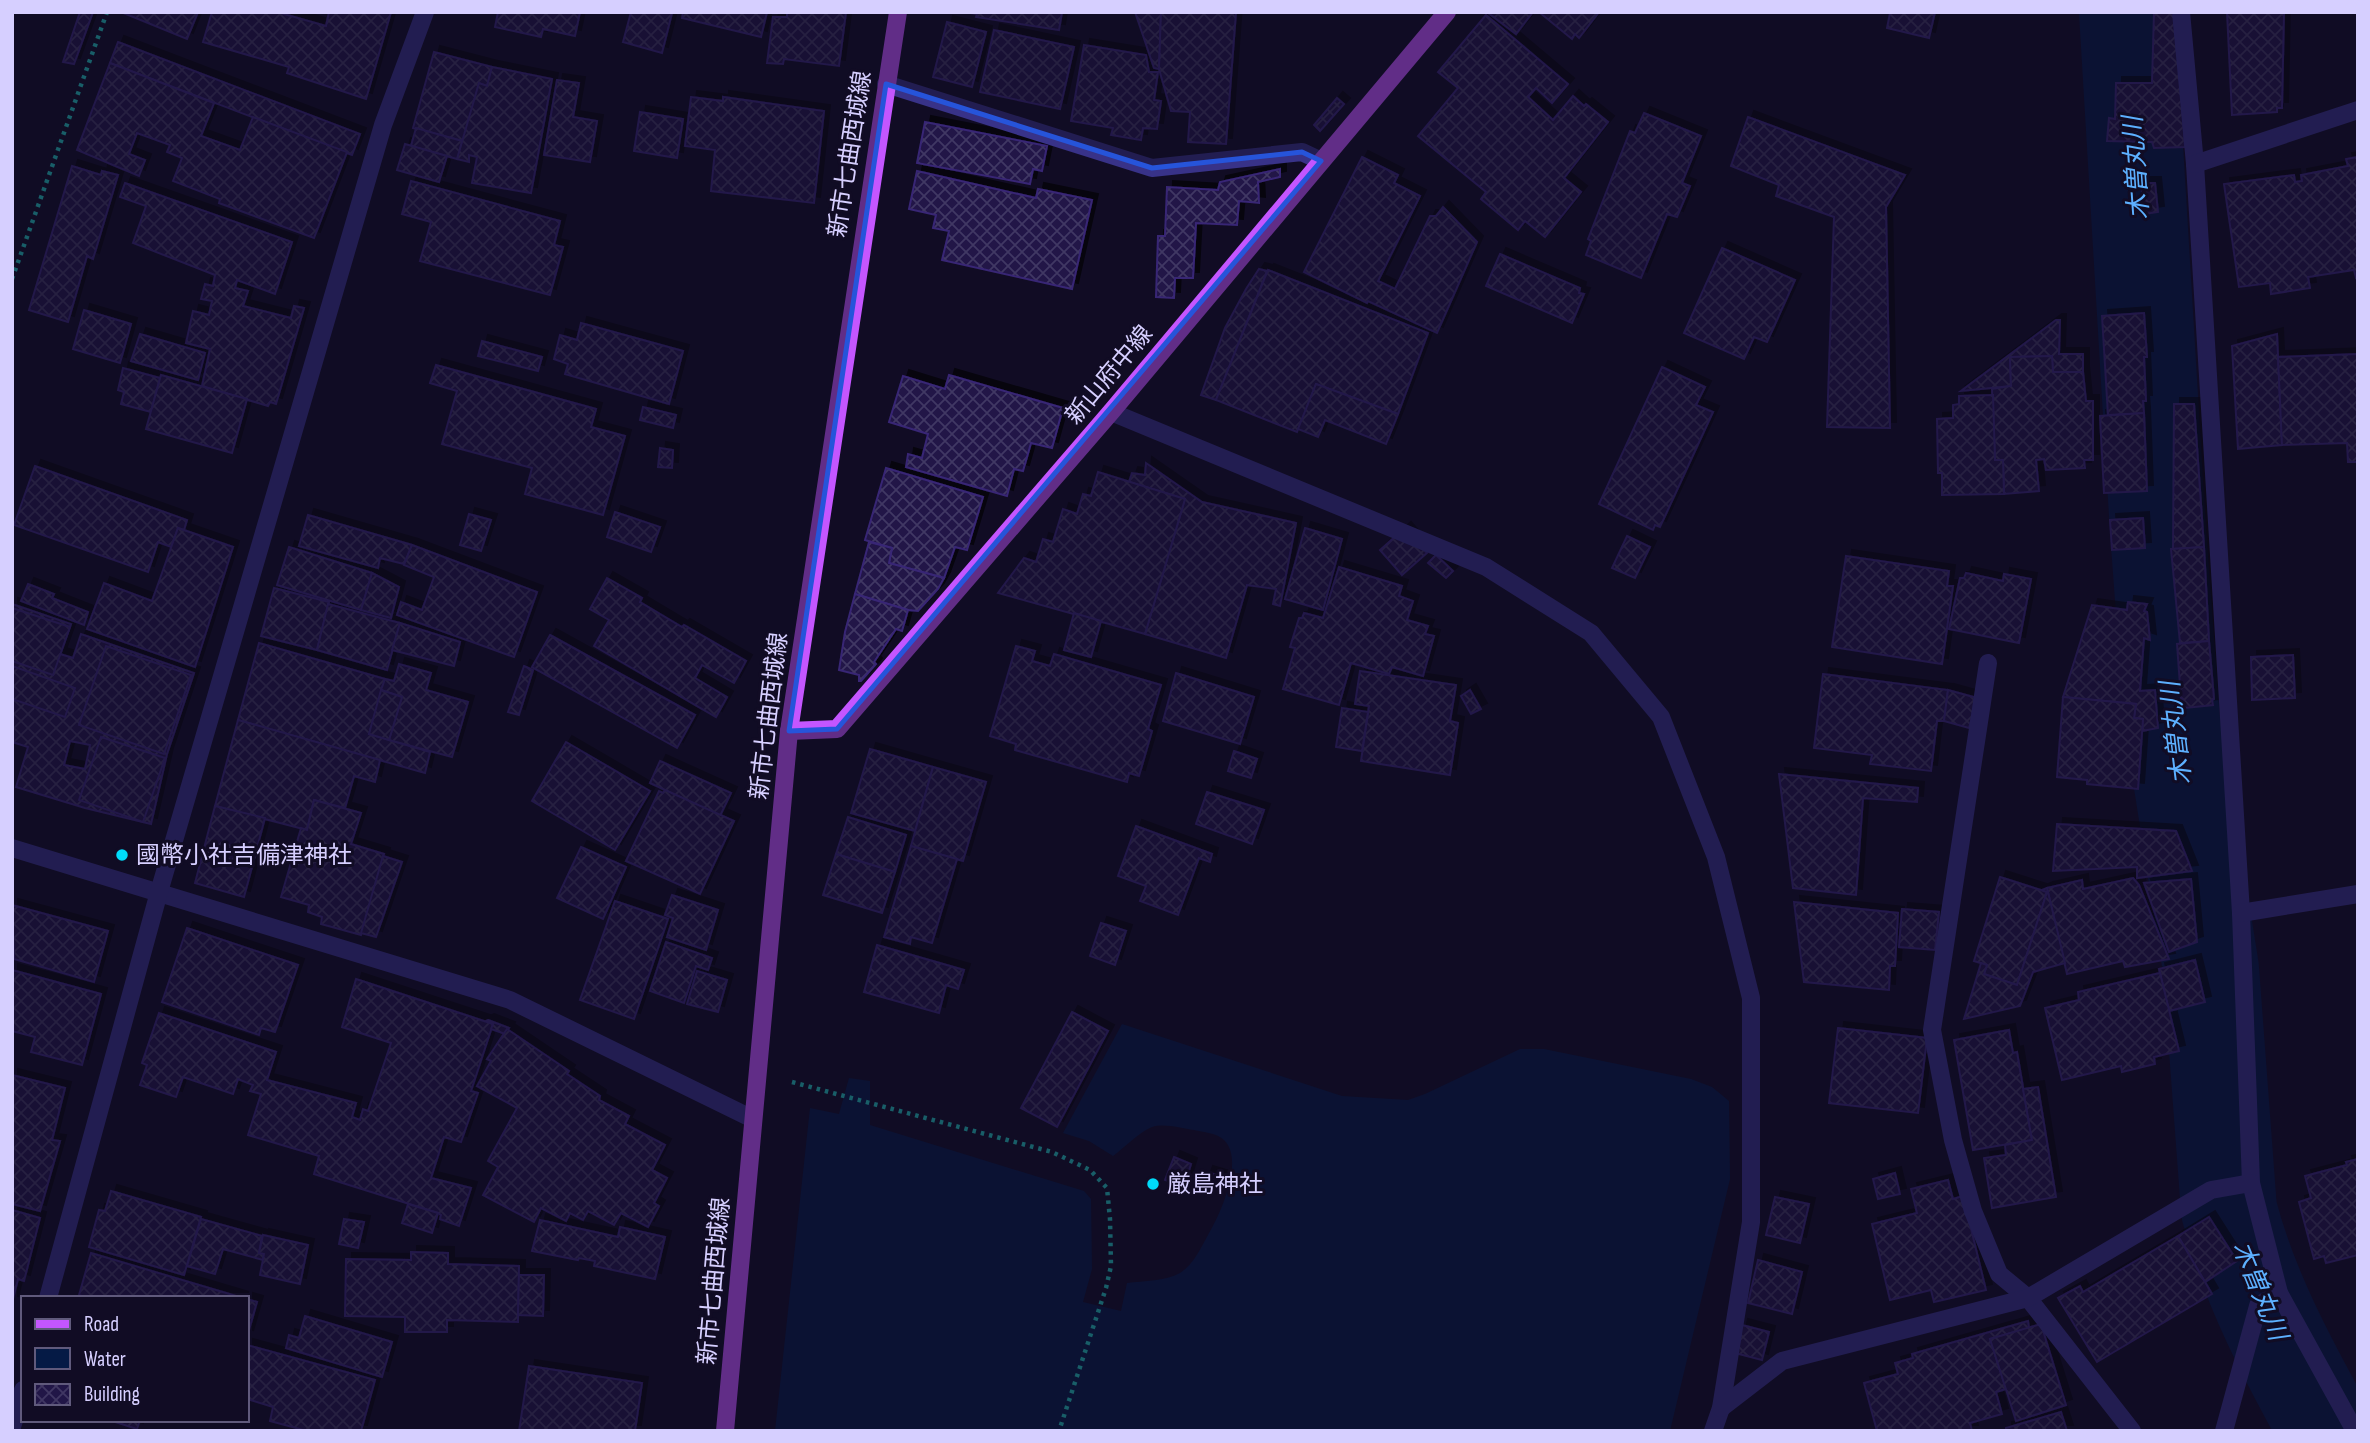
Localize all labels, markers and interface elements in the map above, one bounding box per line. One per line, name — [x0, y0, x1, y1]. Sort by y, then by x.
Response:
street label: 新市七曲西城線 — [823, 69, 877, 239]
water label: 木曽丸川 — [2118, 112, 2156, 221]
street label: 新山府中線 — [1059, 320, 1159, 430]
street label: 新市七曲西城線 — [744, 631, 794, 801]
water label: 木曽丸川 — [2155, 677, 2199, 787]
place label: 國幣小社吉備津神社 — [136, 841, 352, 870]
marker: 國幣小社吉備津神社 — [114, 847, 130, 863]
place label: 厳島神社 — [1167, 1170, 1263, 1199]
marker: 厳島神社 — [1145, 1176, 1161, 1192]
street label: 新市七曲西城線 — [692, 1196, 736, 1366]
water label: 木曽丸川 — [2225, 1237, 2294, 1348]
legend — [21, 1296, 248, 1422]
text: Road — [84, 1312, 119, 1337]
text: Water — [84, 1347, 126, 1372]
text: Building — [84, 1382, 140, 1407]

